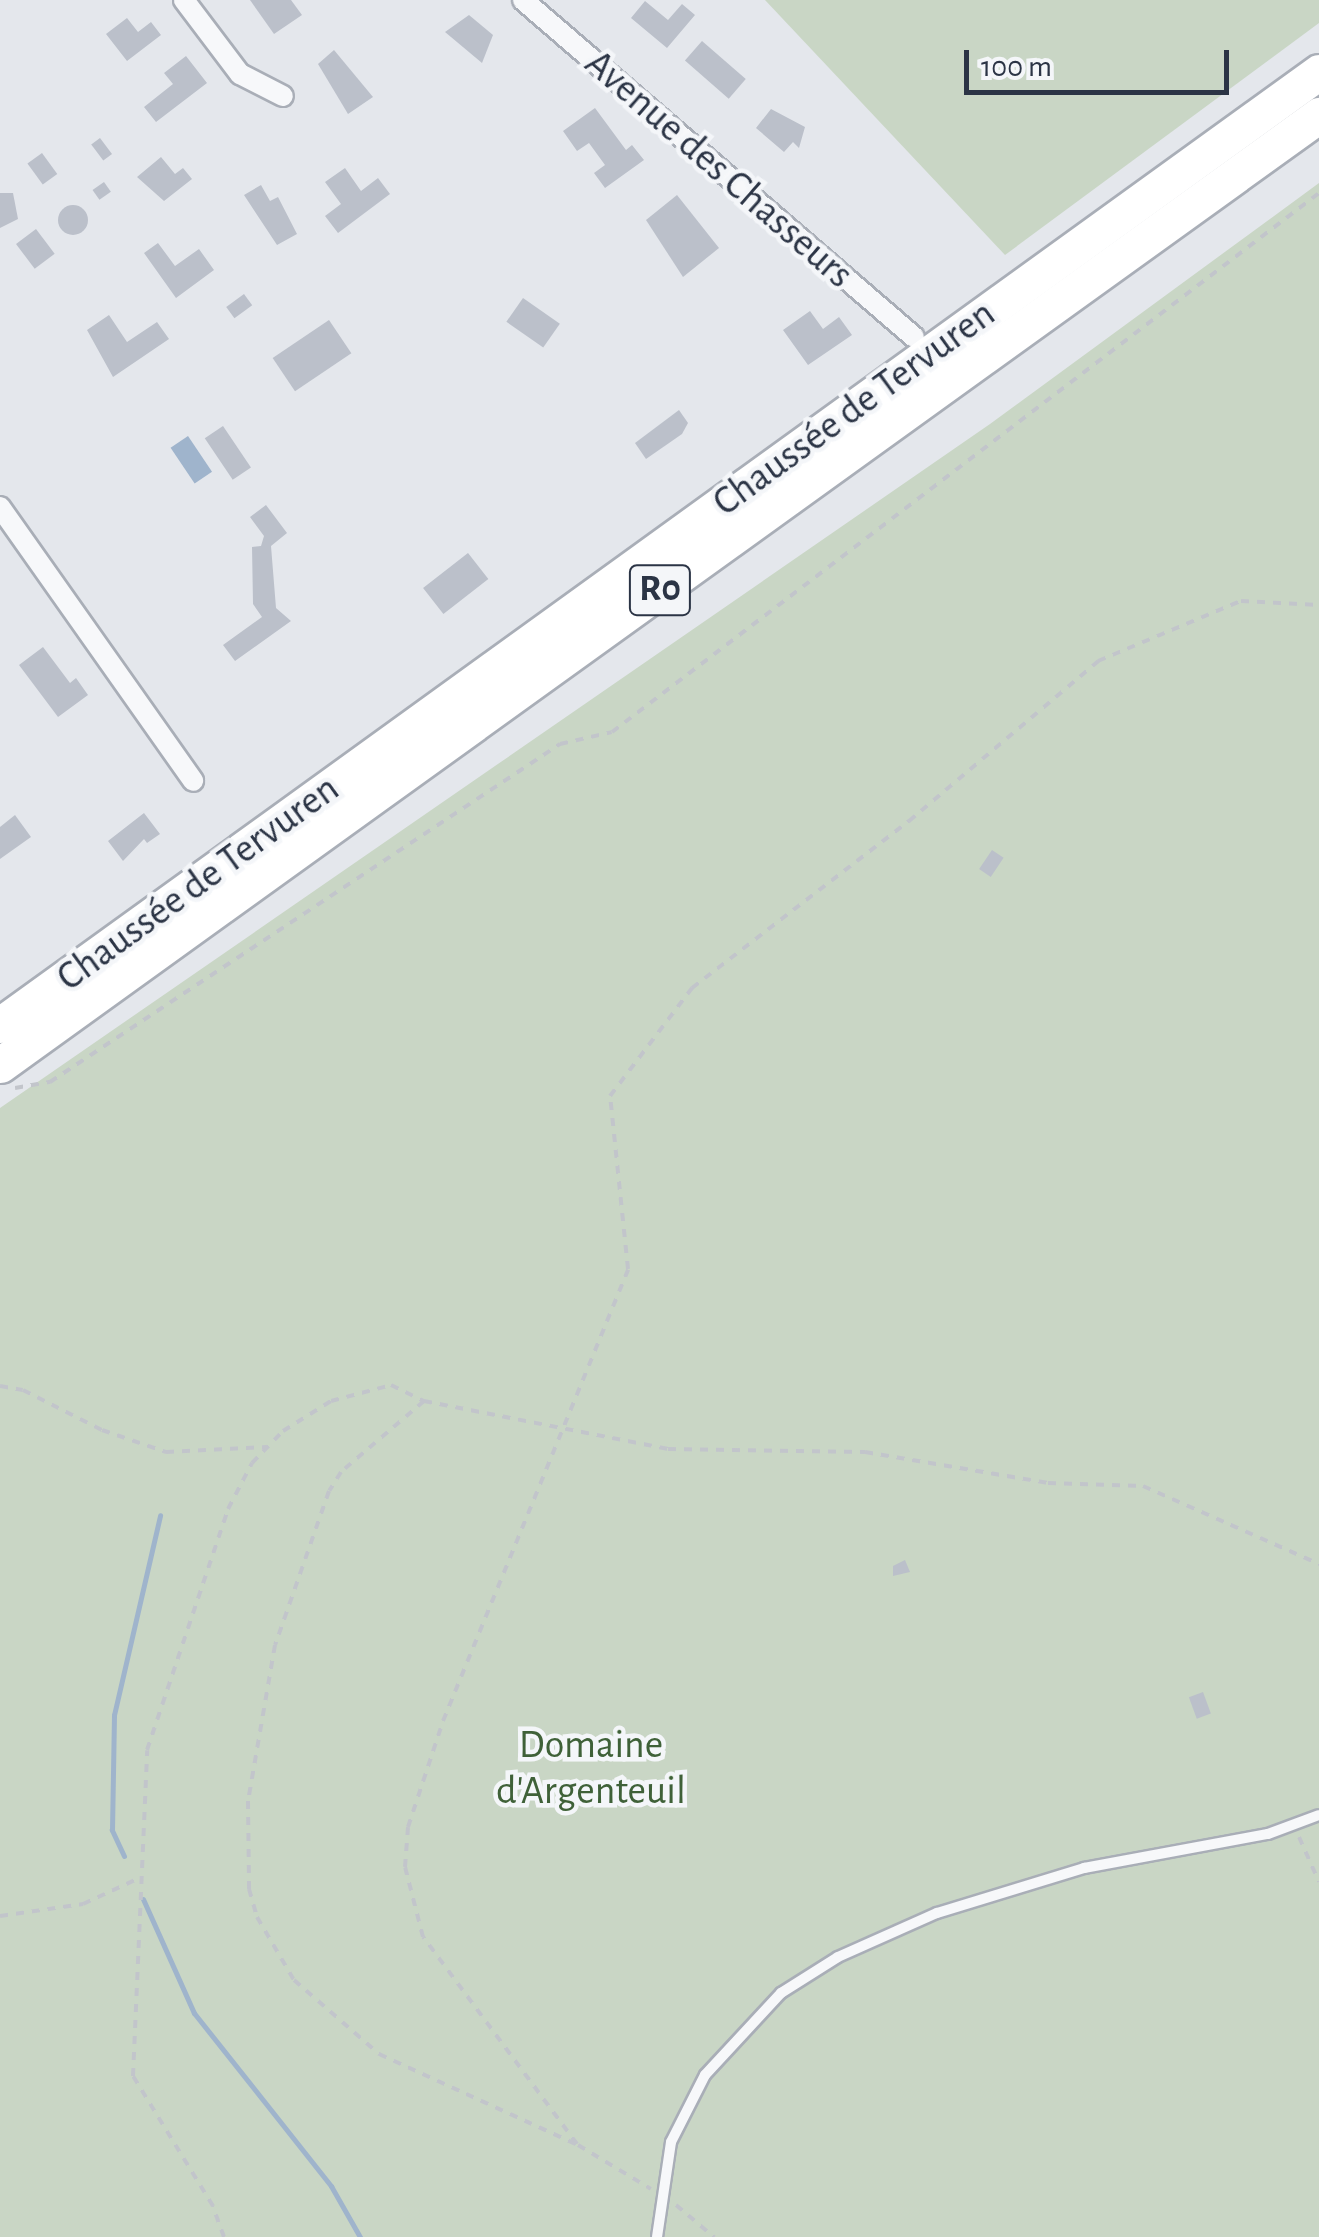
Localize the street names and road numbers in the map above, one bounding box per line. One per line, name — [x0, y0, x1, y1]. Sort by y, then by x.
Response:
street label: Avenue des Chasseurs — [575, 39, 863, 299]
street label: Chaussée de Tervuren — [704, 290, 1004, 526]
road number: R0 — [628, 557, 692, 623]
street label: Chaussée de Tervuren — [48, 765, 348, 1001]

